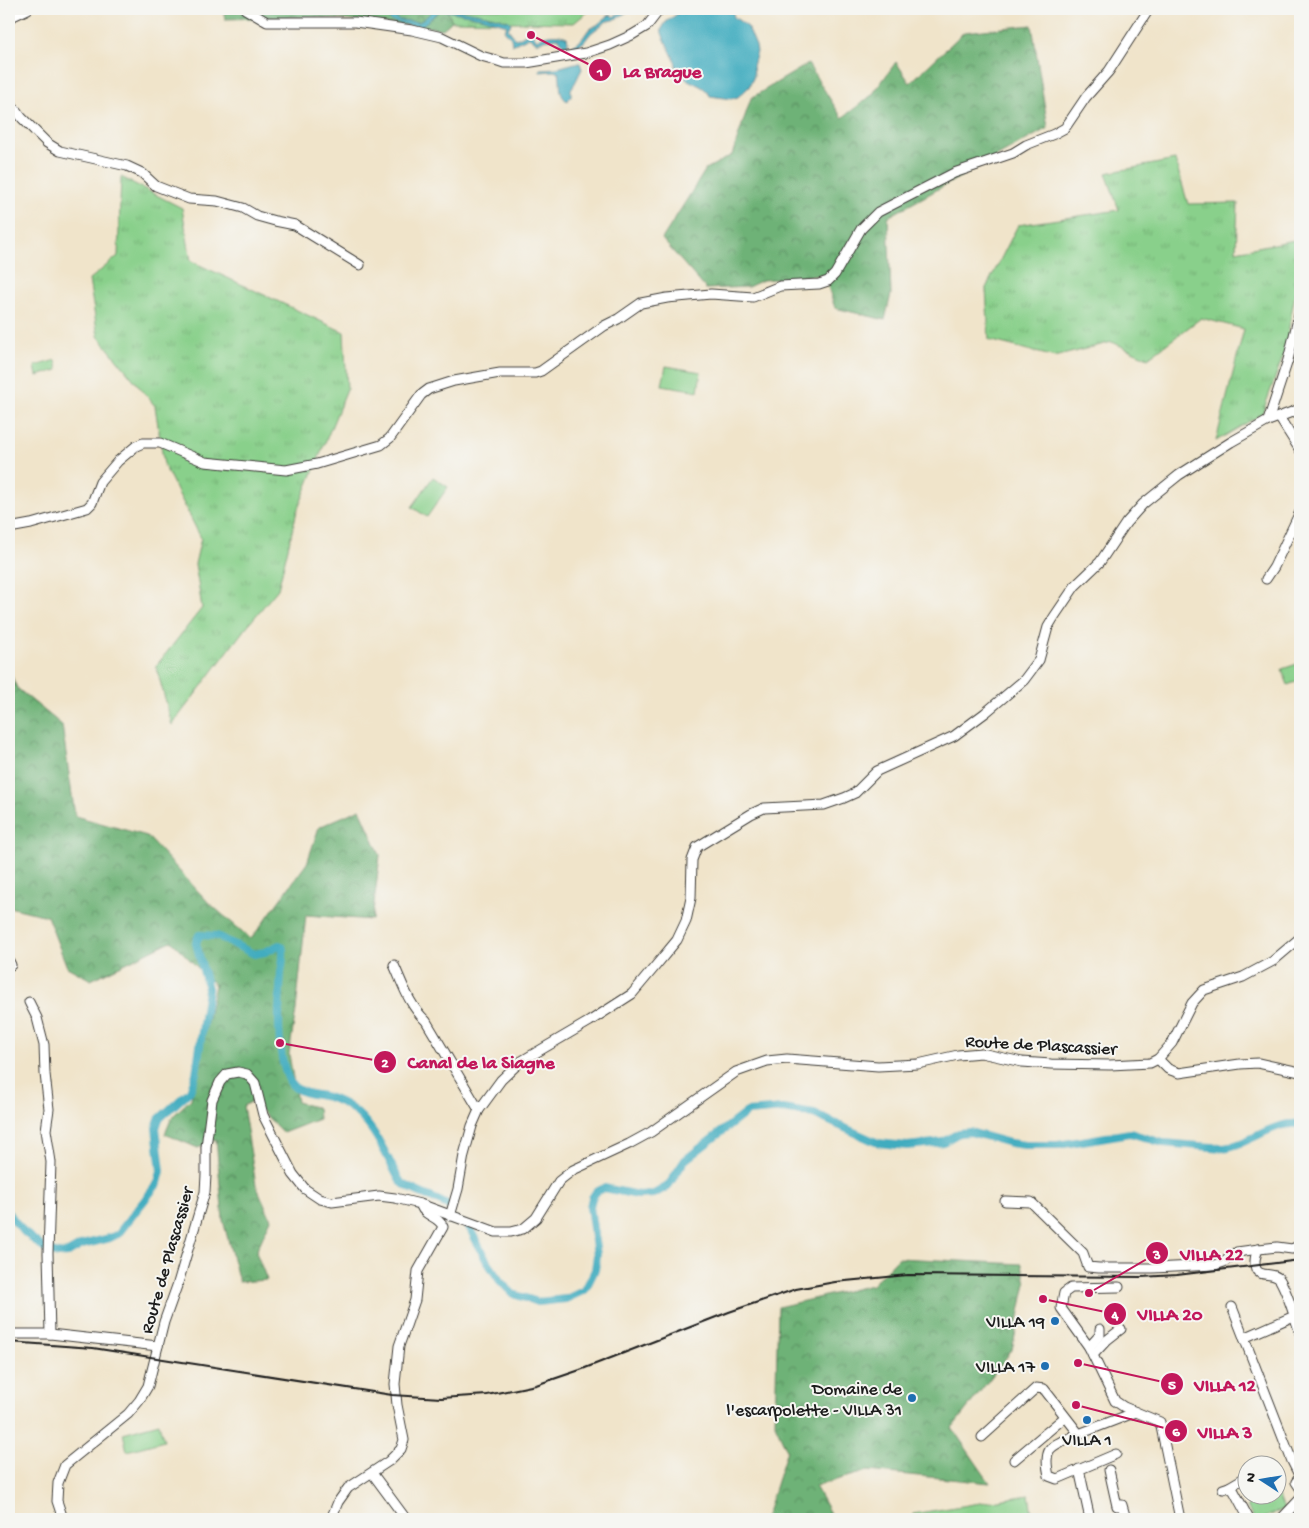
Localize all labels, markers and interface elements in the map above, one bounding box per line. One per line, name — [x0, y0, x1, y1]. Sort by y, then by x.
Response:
callout: La Brague — [587, 53, 711, 87]
text: La Brague — [623, 62, 702, 85]
text: 1 — [596, 64, 603, 82]
street label: Route de Plascassier — [965, 1032, 1119, 1061]
callout: Canal de la Siagne — [372, 1045, 564, 1079]
text: Canal de la Siagne — [407, 1053, 556, 1076]
text: 2 — [381, 1055, 389, 1073]
street label: Route de Plascassier — [137, 1183, 200, 1336]
callout: VILLA 22 — [1145, 1236, 1253, 1270]
text: VILLA 22 — [1179, 1245, 1244, 1268]
text: 3 — [1152, 1247, 1161, 1265]
callout: VILLA 20 — [1103, 1297, 1213, 1331]
text: VILLA 20 — [1137, 1305, 1203, 1328]
text: 4 — [1110, 1307, 1119, 1325]
place label: VILLA 19 — [985, 1313, 1045, 1334]
marker: VILLA 19 — [1049, 1315, 1061, 1327]
place label: VILLA 17 — [975, 1358, 1036, 1379]
marker: VILLA 17 — [1039, 1360, 1051, 1372]
callout: VILLA 12 — [1159, 1367, 1266, 1401]
text: VILLA 12 — [1193, 1376, 1257, 1399]
text: 5 — [1168, 1377, 1176, 1395]
place label: Domaine de l'escarpolette - VILLA 31 — [726, 1380, 903, 1422]
marker: Domaine de l'escarpolette - VILLA 31 — [906, 1392, 918, 1404]
marker: VILLA 1 — [1081, 1414, 1093, 1426]
callout: VILLA 3 — [1163, 1414, 1263, 1448]
text: VILLA 3 — [1197, 1423, 1252, 1446]
text: 6 — [1172, 1424, 1180, 1442]
place label: VILLA 1 — [1061, 1431, 1112, 1452]
north arrow — [1236, 1456, 1286, 1506]
text: N — [1242, 1472, 1261, 1484]

